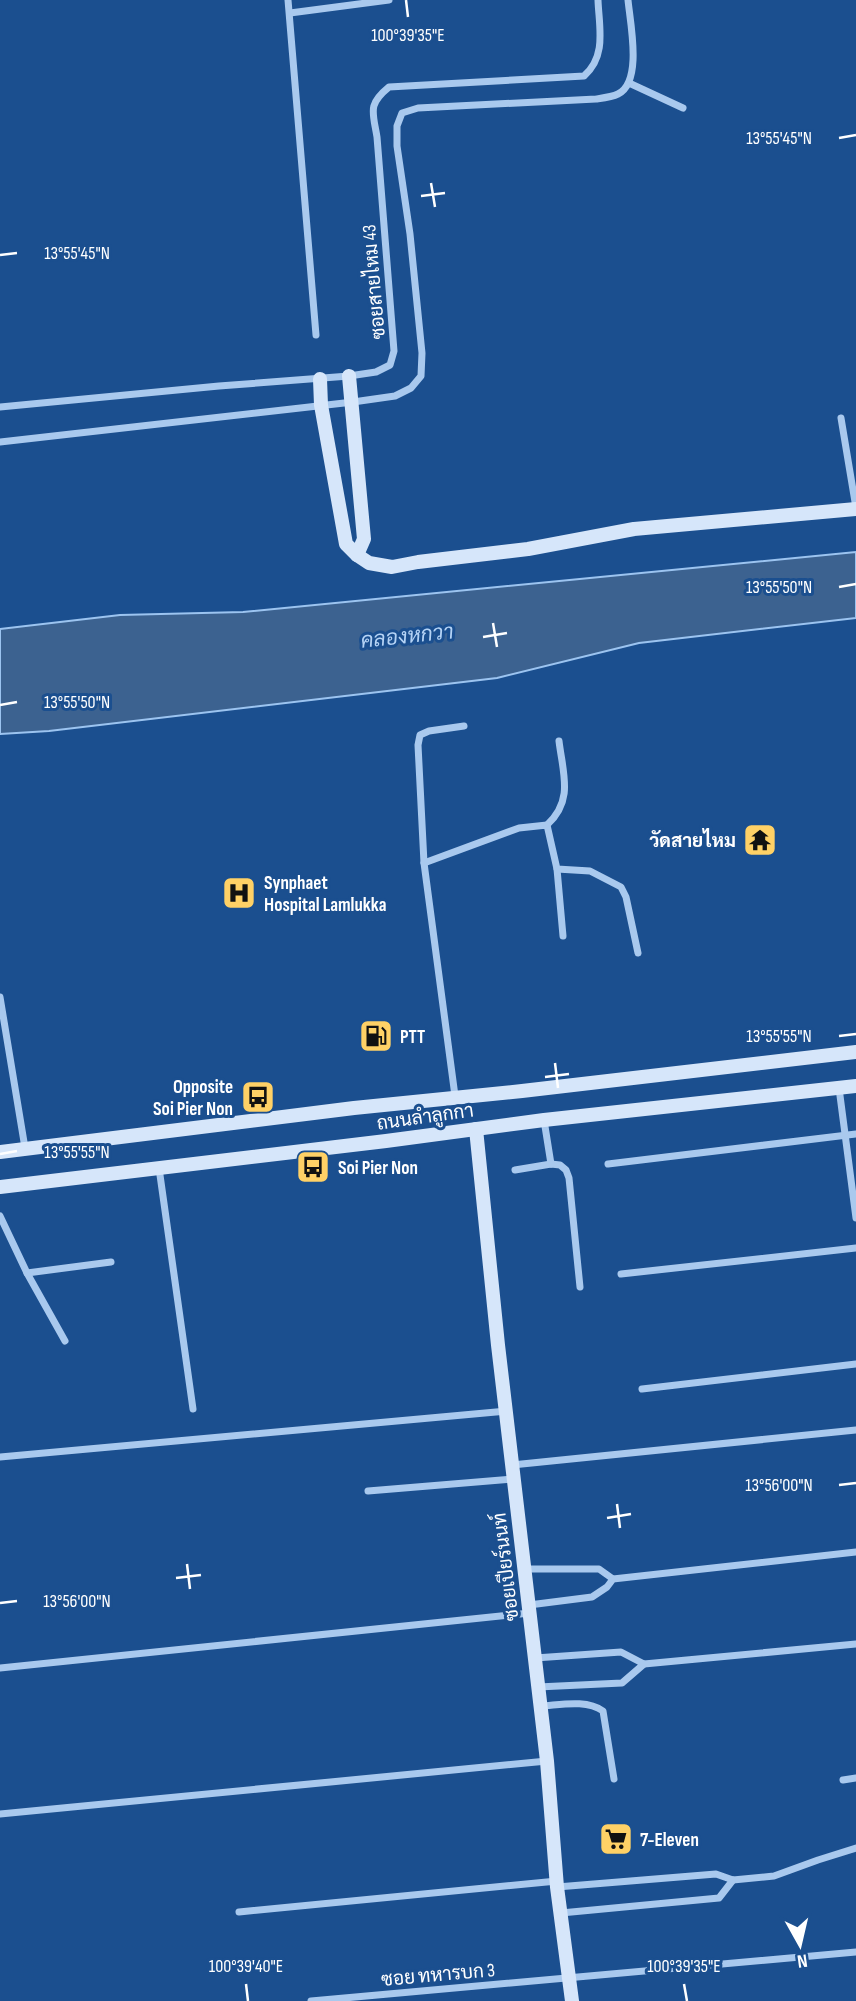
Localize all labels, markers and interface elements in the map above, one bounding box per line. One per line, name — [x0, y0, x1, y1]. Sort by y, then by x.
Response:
text: 100°39'35"E — [371, 25, 445, 46]
text: 13°55'45"N — [746, 128, 812, 149]
street label: ซอยสายไหม 43 — [356, 224, 391, 340]
text: 13°55'45"N — [44, 243, 110, 264]
text: 13°55'50"N — [746, 577, 812, 598]
water label: คลองหกวา — [359, 619, 455, 654]
text: 13°55'50"N — [44, 692, 110, 713]
temple icon: วัดสายไหม — [741, 821, 779, 859]
place label: วัดสายไหม — [649, 828, 736, 853]
place label: Synphaet Hospital Lamlukka — [264, 872, 387, 917]
hospital icon: Synphaet Hospital Lamlukka — [220, 874, 258, 912]
fuel station icon: PTT — [357, 1017, 395, 1055]
place label: PTT — [400, 1026, 425, 1049]
text: 13°55'55"N — [746, 1026, 812, 1047]
place label: Opposite Soi Pier Non — [153, 1076, 233, 1121]
bus stop icon: Opposite Soi Pier Non — [239, 1078, 277, 1116]
street label: ถนนลำลูกกา — [375, 1099, 475, 1137]
text: 13°55'55"N — [44, 1142, 110, 1163]
bus stop icon: Soi Pier Non — [294, 1148, 332, 1186]
place label: Soi Pier Non — [338, 1157, 418, 1180]
text: 13°56'00"N — [745, 1475, 813, 1496]
street label: ซอยเปียร์นนท์ — [486, 1511, 525, 1622]
text: 13°56'00"N — [43, 1591, 111, 1612]
supermarket icon: 7-Eleven — [597, 1820, 635, 1858]
place label: 7-Eleven — [640, 1829, 699, 1852]
north arrow — [765, 1910, 835, 1980]
text: N — [796, 1948, 809, 1972]
text: 100°39'40"E — [209, 1956, 283, 1977]
text: 100°39'35"E — [647, 1956, 721, 1977]
street label: ซอย ทหารบก 3 — [380, 1959, 496, 1992]

